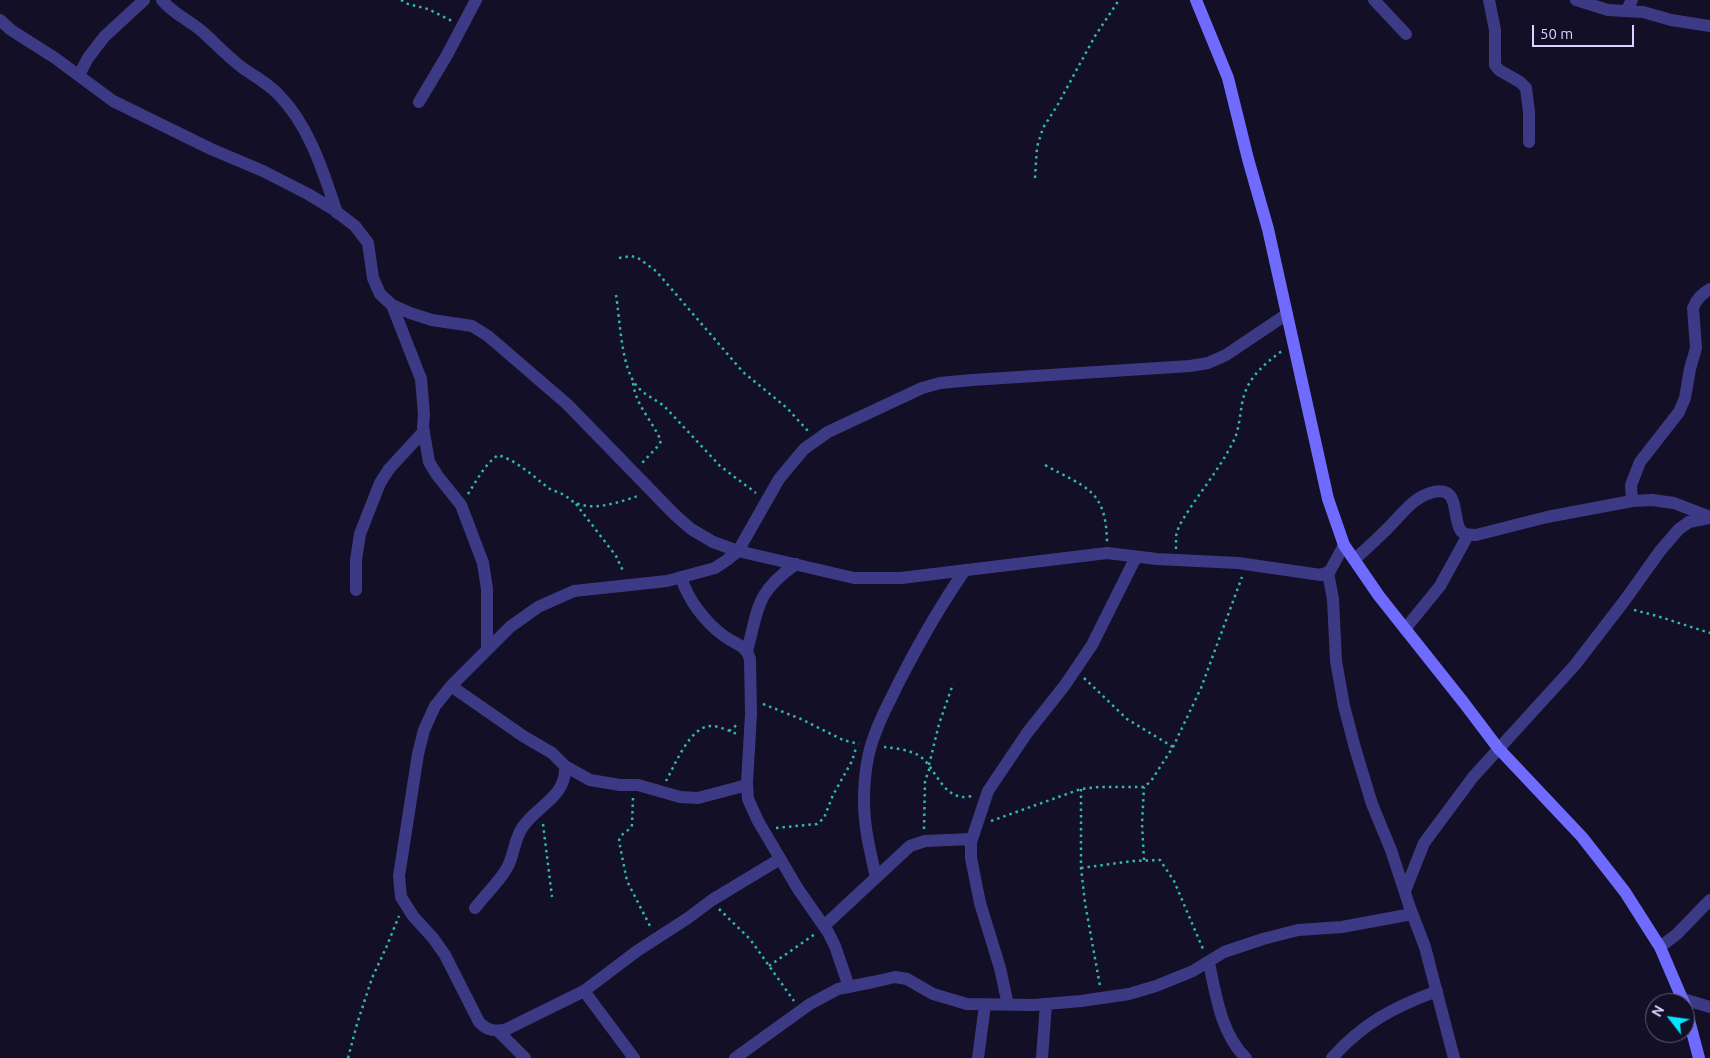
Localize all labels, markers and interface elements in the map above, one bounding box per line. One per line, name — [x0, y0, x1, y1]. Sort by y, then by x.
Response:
scale bar — [1535, 15, 1638, 47]
text: 50 m — [1540, 25, 1573, 42]
north arrow — [1645, 993, 1695, 1043]
text: N — [1648, 1002, 1667, 1020]

